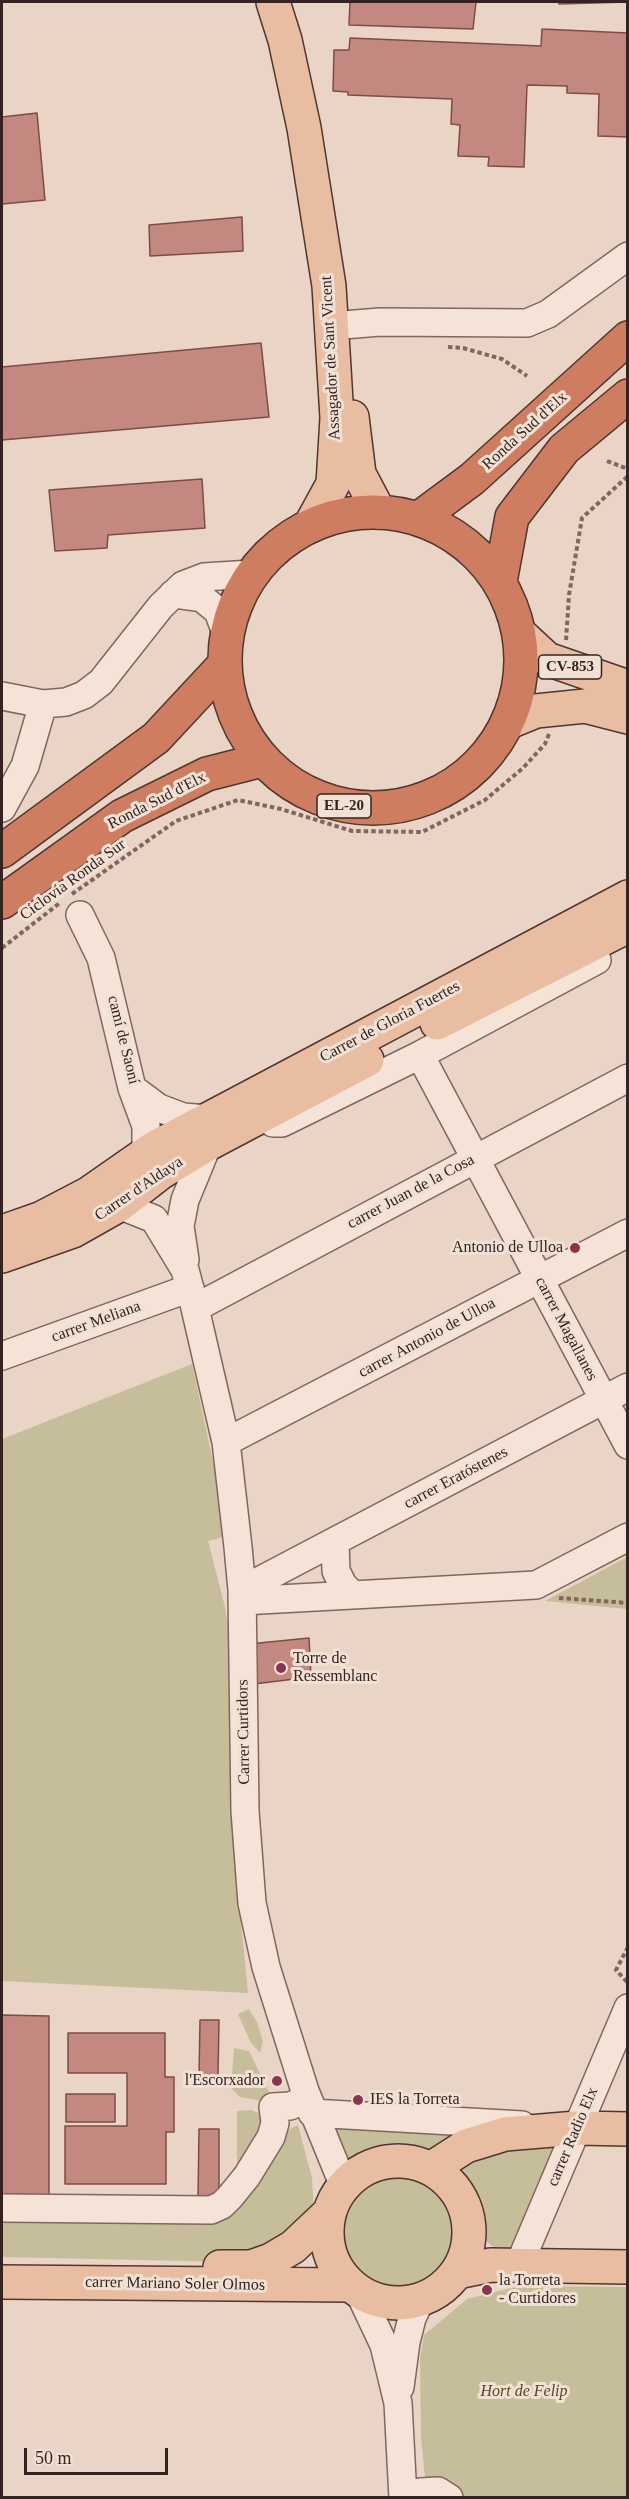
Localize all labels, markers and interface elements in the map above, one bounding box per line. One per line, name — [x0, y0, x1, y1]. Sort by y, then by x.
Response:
street label: Assagador de Sant Vicent — [317, 275, 345, 441]
street label: Ronda Sud d'Elx — [479, 388, 571, 474]
road number: CV-853 — [538, 655, 602, 679]
street label: Ronda Sud d'Elx — [105, 768, 209, 834]
road number: EL-20 — [317, 794, 371, 818]
street label: Ciclovía Ronda Sur — [16, 835, 130, 925]
street label: Carrer de Gloria Fuertes — [317, 977, 463, 1067]
street label: camí de Saoní — [103, 994, 143, 1086]
street label: carrer Juan de la Cosa — [344, 1150, 478, 1234]
street label: Carrer d'Aldaya — [91, 1153, 187, 1225]
place label: Antonio de Ulloa — [452, 1238, 563, 1258]
marker: Antonio de Ulloa — [568, 1241, 582, 1255]
street label: carrer Magallanes — [531, 1274, 601, 1384]
street label: carrer Antonio de Ulloa — [355, 1294, 499, 1382]
street label: carrer Meliana — [49, 1297, 143, 1347]
street label: carrer Eratóstenes — [401, 1443, 511, 1513]
place label: Torre de Ressemblanc — [293, 1649, 377, 1687]
marker: Torre de Ressemblanc — [274, 1661, 288, 1675]
street label: Carrer Curtidors — [233, 1679, 255, 1785]
place label: l'Escorxador — [185, 2071, 265, 2091]
marker: l'Escorxador — [270, 2074, 284, 2088]
street label: carrer Radio Elx — [544, 2085, 602, 2189]
place label: IES la Torreta — [370, 2090, 460, 2110]
marker: IES la Torreta — [351, 2093, 365, 2107]
place label: la Torreta - Curtidores — [499, 2271, 576, 2309]
street label: carrer Mariano Soler Olmos — [85, 2273, 265, 2295]
marker: la Torreta - Curtidores — [480, 2283, 494, 2297]
park label: Hort de Felip — [480, 2382, 568, 2402]
scale bar — [27, 2436, 171, 2474]
text: 50 m — [35, 2448, 72, 2468]

